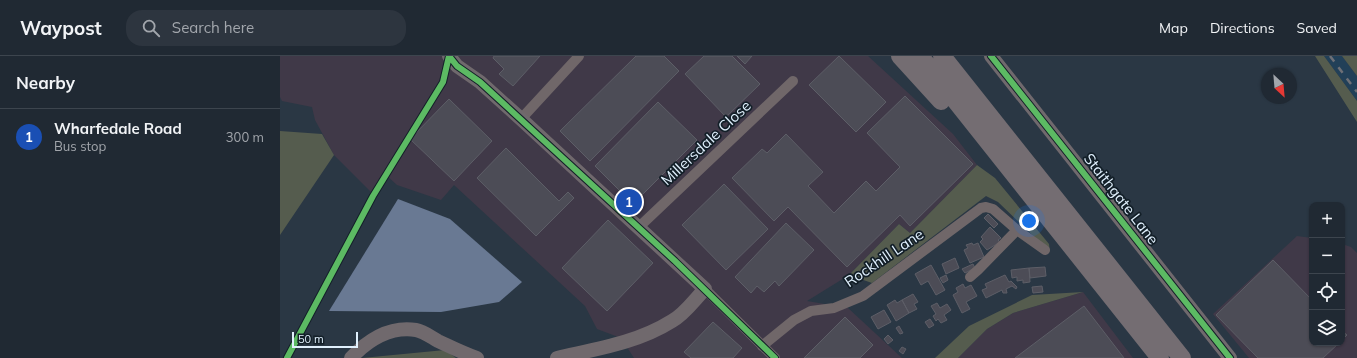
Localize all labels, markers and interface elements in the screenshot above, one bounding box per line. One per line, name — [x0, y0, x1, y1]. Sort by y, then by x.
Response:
search box — [126, 10, 406, 46]
text: Waypost — [20, 16, 102, 40]
icon: search — [140, 17, 162, 39]
text: Search here — [172, 18, 254, 37]
text: Map — [1159, 19, 1188, 37]
text: Directions — [1210, 19, 1275, 37]
text: Saved — [1297, 19, 1337, 37]
north arrow — [1261, 68, 1297, 104]
text: Nearby — [16, 72, 75, 93]
street label: Millersdale Close — [657, 96, 755, 189]
text: Wharfedale Road — [54, 119, 182, 138]
text: 1 — [25, 129, 33, 145]
text: 300 m — [226, 129, 264, 145]
text: Bus stop — [54, 138, 106, 154]
street label: Staithgate Lane — [1080, 149, 1163, 248]
pin: 1 — [616, 187, 642, 217]
map controls — [1309, 202, 1345, 346]
button: + — [1309, 202, 1345, 238]
your location — [1019, 211, 1039, 231]
street label: Rockhill Lane — [840, 224, 927, 291]
button: − — [1309, 238, 1345, 274]
button: locate — [1309, 274, 1345, 310]
button: layers — [1309, 310, 1345, 346]
scale bar — [292, 330, 358, 349]
text: 50 m — [298, 332, 324, 346]

